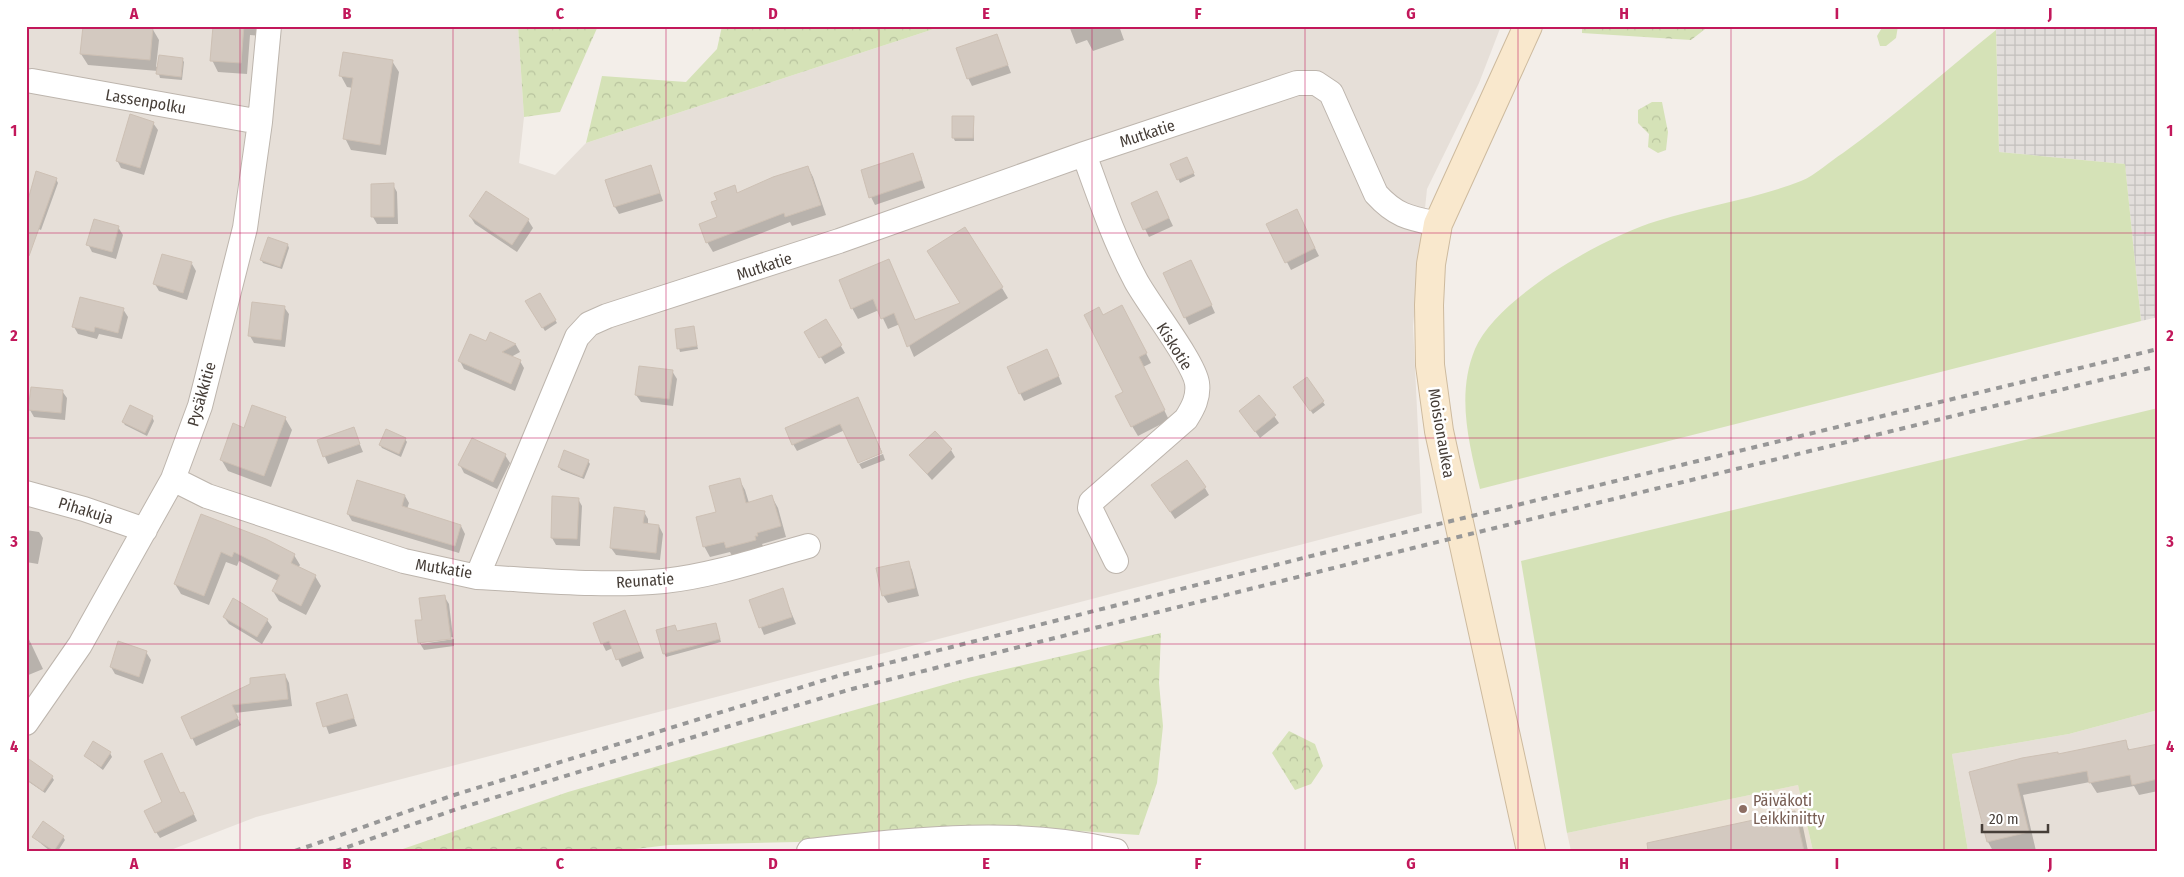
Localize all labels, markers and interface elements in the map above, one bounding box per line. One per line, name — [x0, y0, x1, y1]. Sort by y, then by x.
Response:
text: A — [129, 4, 139, 23]
text: B — [343, 4, 352, 23]
text: C — [556, 4, 565, 23]
text: D — [768, 4, 778, 23]
text: E — [982, 4, 990, 23]
text: F — [1194, 4, 1202, 23]
text: G — [1406, 4, 1416, 23]
text: H — [1619, 4, 1629, 23]
text: I — [1835, 4, 1839, 23]
text: J — [2047, 4, 2052, 23]
street label: Lassenpolku — [104, 85, 188, 118]
street label: Mutkatie — [1117, 116, 1177, 151]
text: 1 — [11, 121, 17, 140]
text: 1 — [2167, 121, 2173, 140]
street label: Mutkatie — [734, 249, 794, 284]
street label: Kiskotie — [1153, 319, 1197, 374]
text: 2 — [9, 326, 18, 345]
text: 2 — [2165, 326, 2174, 345]
street label: Pysäkkitie — [183, 360, 220, 428]
street label: Moisionaukea — [1424, 387, 1459, 480]
street label: Pihakuja — [56, 493, 116, 528]
text: 3 — [9, 532, 18, 551]
text: 3 — [2165, 532, 2174, 551]
street label: Mutkatie — [414, 555, 474, 582]
street label: Reunatie — [615, 569, 675, 592]
text: 4 — [10, 737, 18, 756]
text: 4 — [2166, 737, 2174, 756]
place label: Päiväkoti Leikkiniitty — [1753, 791, 1826, 828]
scale bar — [1982, 802, 2048, 834]
marker: Päiväkoti Leikkiniitty — [1737, 803, 1749, 815]
text: 20 m — [1989, 810, 2019, 828]
text: A — [129, 854, 139, 873]
text: B — [343, 854, 352, 873]
text: C — [556, 854, 565, 873]
text: D — [768, 854, 778, 873]
text: E — [982, 854, 990, 873]
text: F — [1194, 854, 1202, 873]
text: G — [1406, 854, 1416, 873]
text: H — [1619, 854, 1629, 873]
text: I — [1835, 854, 1839, 873]
text: J — [2047, 854, 2052, 873]

